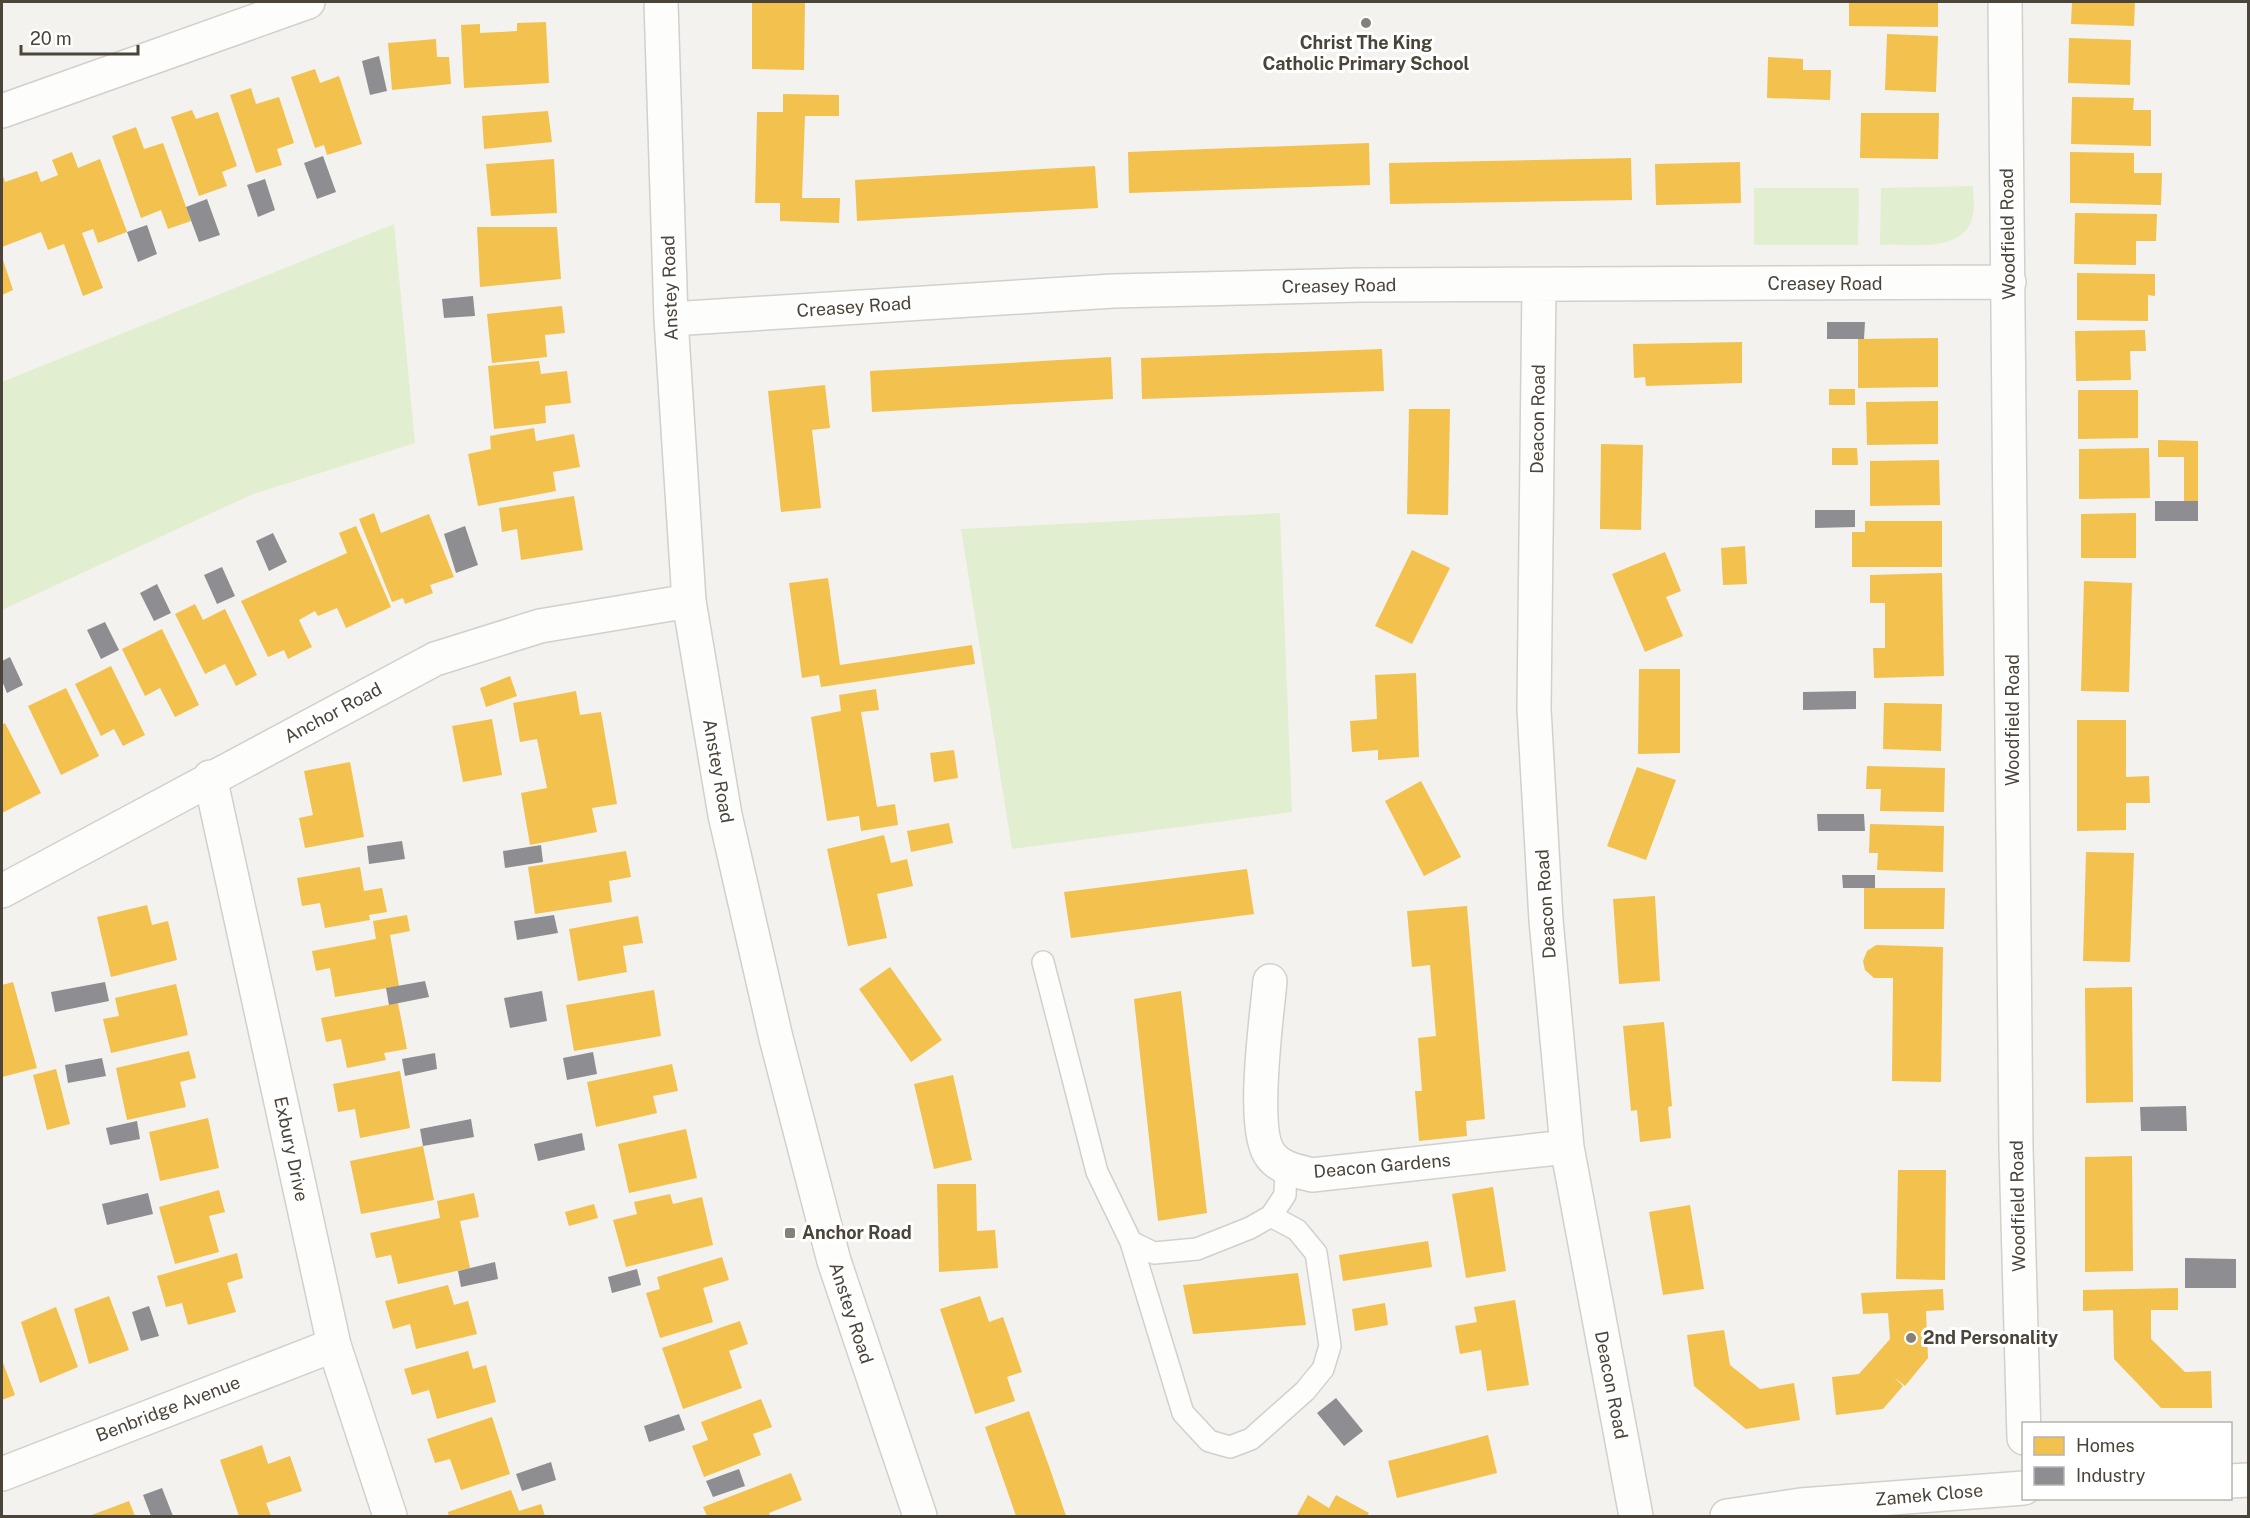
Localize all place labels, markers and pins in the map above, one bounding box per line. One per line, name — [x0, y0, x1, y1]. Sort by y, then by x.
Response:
marker: Christ The King Catholic Primary School — [1359, 16, 1373, 30]
place label: Christ The King Catholic Primary School — [1263, 32, 1470, 74]
place label: Anchor Road — [802, 1222, 912, 1243]
marker: Anchor Road — [783, 1226, 797, 1240]
place label: 2nd Personality — [1923, 1327, 2058, 1348]
marker: 2nd Personality — [1904, 1331, 1918, 1345]

